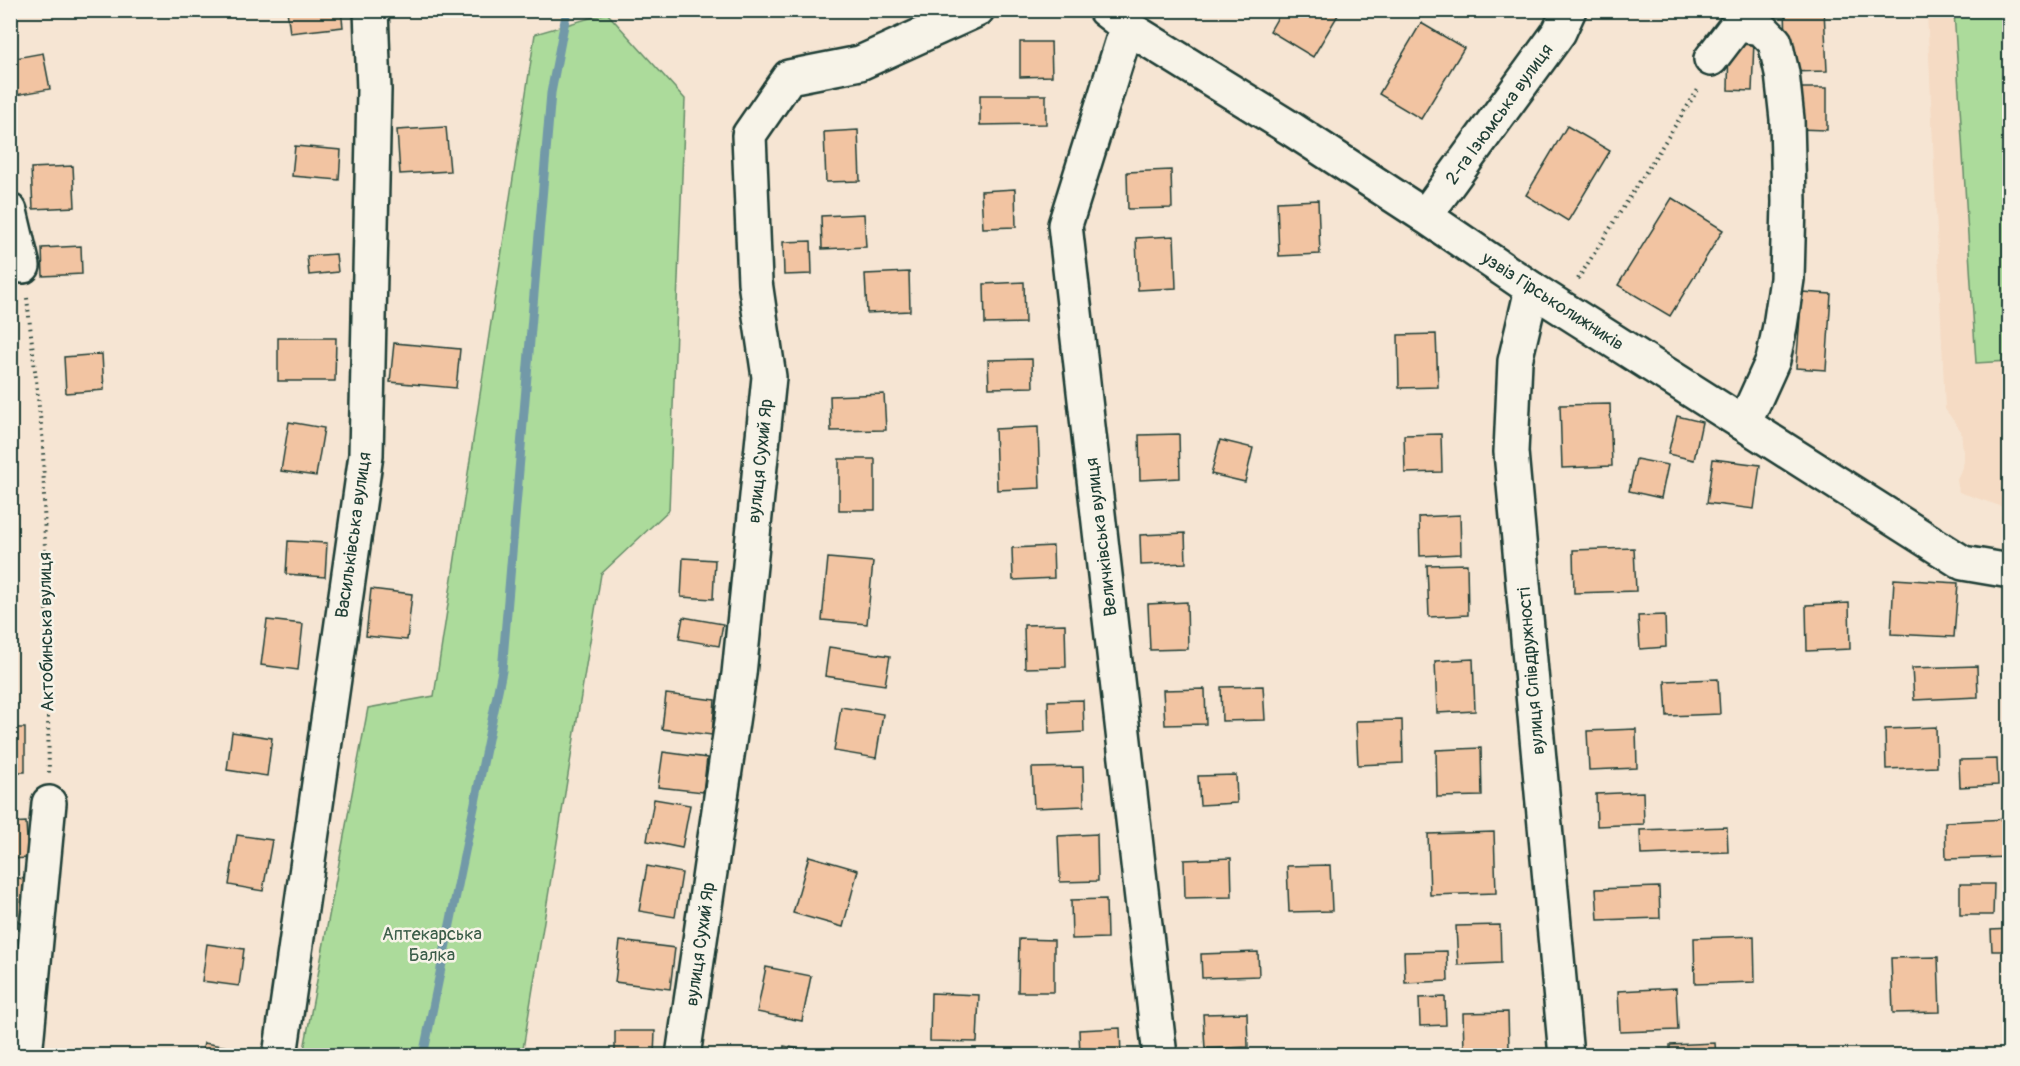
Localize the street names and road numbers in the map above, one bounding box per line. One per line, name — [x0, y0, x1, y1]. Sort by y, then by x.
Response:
street label: 2-га Ізюмська вулиця — [1441, 39, 1558, 189]
street label: узвіз Гірськолижників — [1476, 246, 1628, 356]
street label: вулиця Сухий Яр — [743, 398, 778, 524]
street label: Васильківська вулиця — [330, 451, 377, 620]
street label: Величківська вулиця — [1080, 456, 1123, 618]
street label: Актобинська вулиця — [34, 552, 59, 712]
street label: вулиця Співдружності — [1513, 586, 1550, 756]
street label: вулиця Сухий Яр — [680, 881, 721, 1008]

